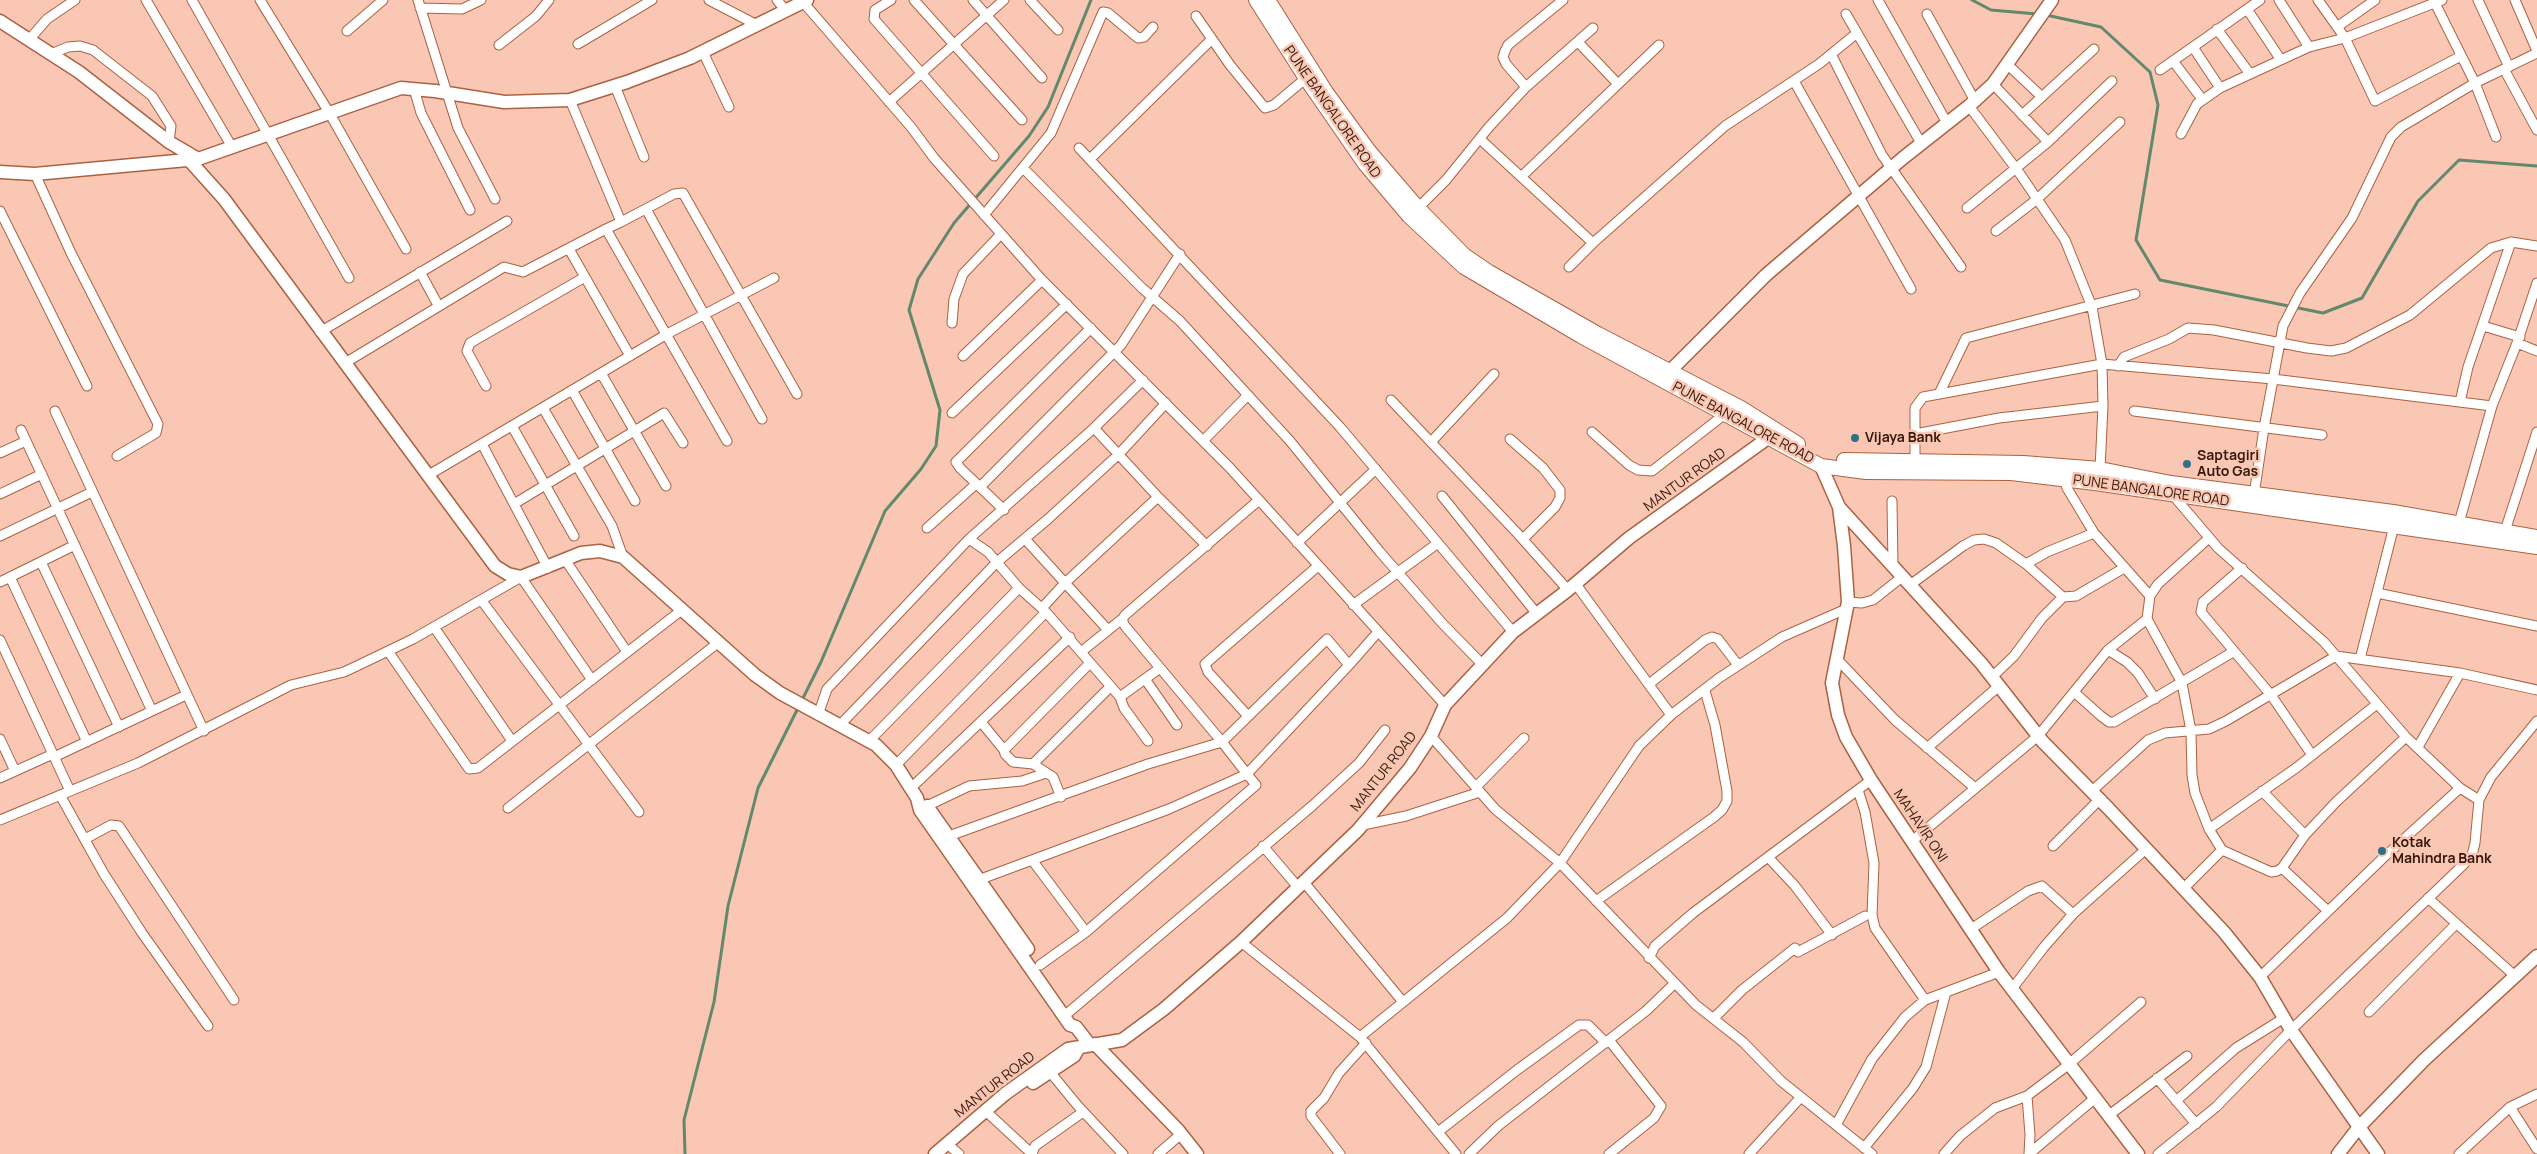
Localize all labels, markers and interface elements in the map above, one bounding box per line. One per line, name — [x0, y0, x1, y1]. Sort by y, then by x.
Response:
street label: PUNE BANGALORE ROAD — [1280, 43, 1384, 181]
street label: PUNE BANGALORE ROAD — [1669, 379, 1817, 467]
place label: Vijaya Bank — [1865, 430, 1941, 446]
marker: Vijaya Bank — [1849, 432, 1861, 444]
street label: MANTUR ROAD — [1641, 445, 1729, 515]
place label: Saptagiri Auto Gas — [2197, 448, 2259, 481]
marker: Saptagiri Auto Gas — [2181, 458, 2193, 470]
street label: PUNE BANGALORE ROAD — [2072, 472, 2230, 510]
street label: MANTUR ROAD — [1348, 729, 1420, 815]
street label: MAHAVIR ONI — [1889, 786, 1951, 866]
place label: Kotak Mahindra Bank — [2392, 835, 2491, 868]
marker: Kotak Mahindra Bank — [2376, 845, 2388, 857]
street label: MANTUR ROAD — [952, 1049, 1038, 1121]

